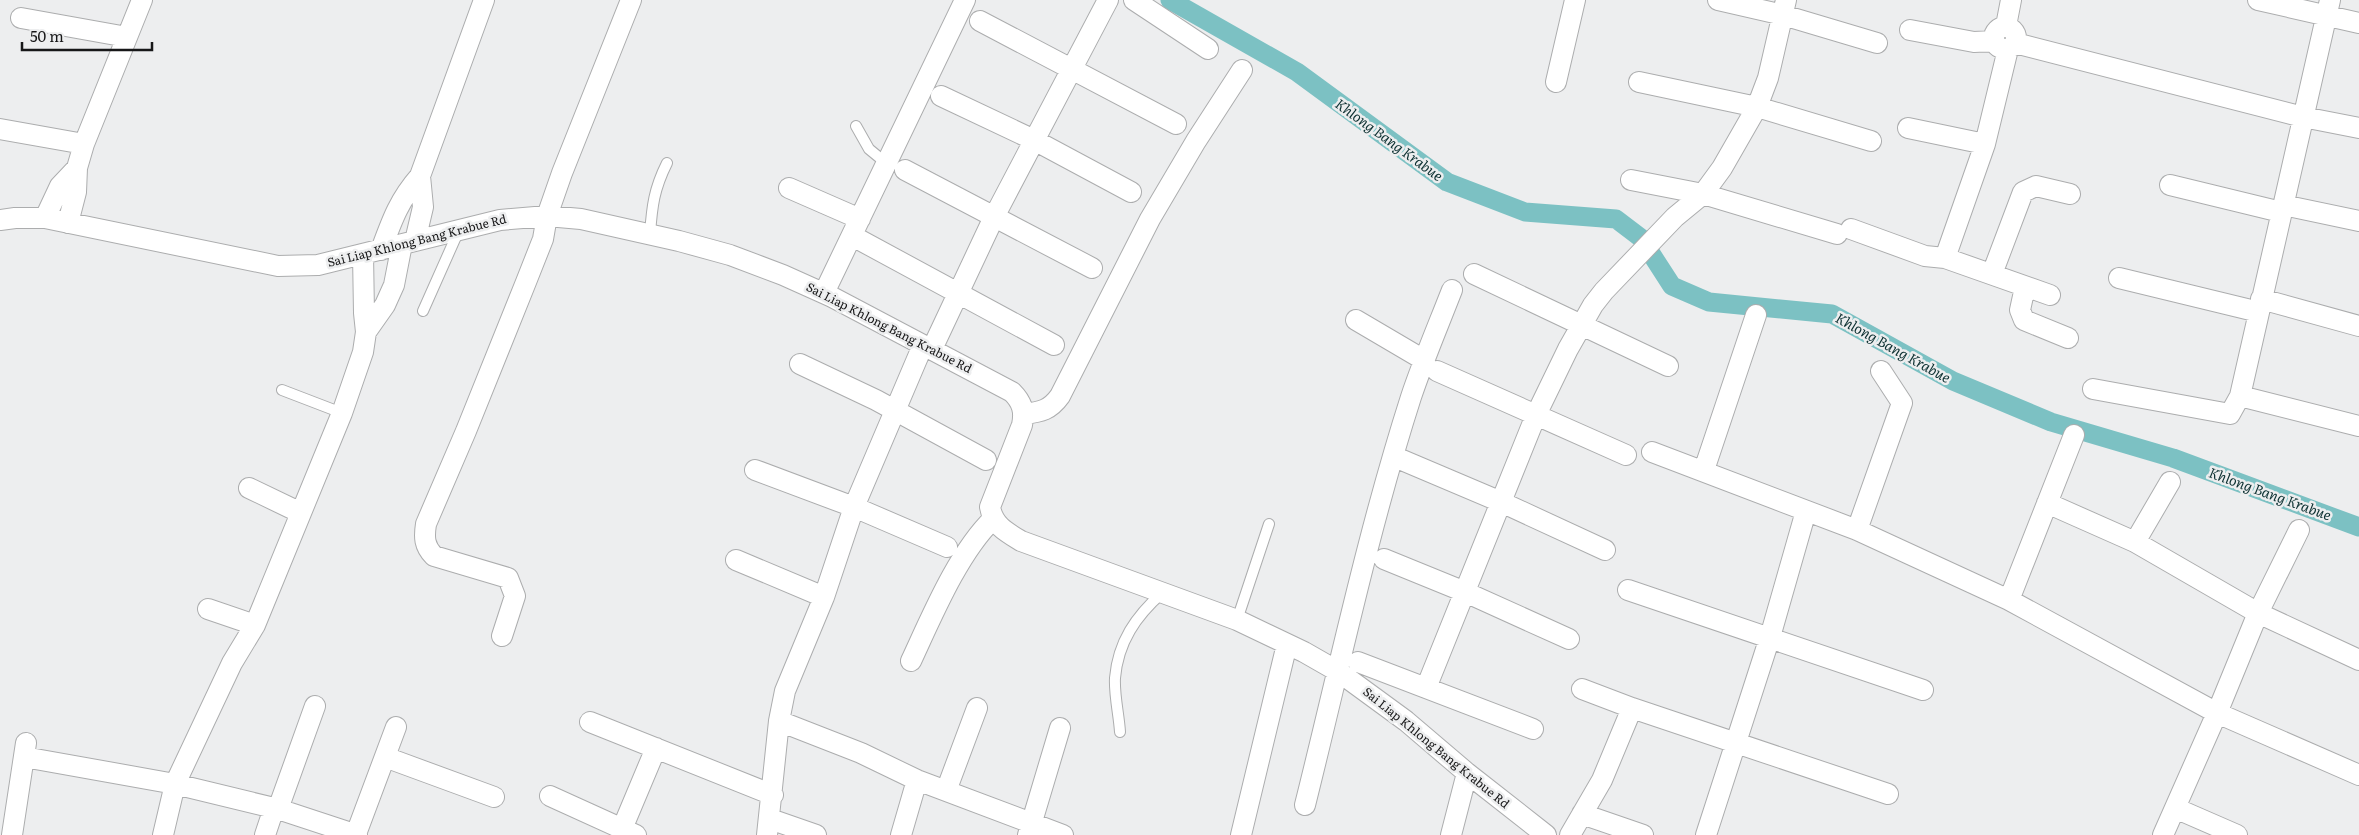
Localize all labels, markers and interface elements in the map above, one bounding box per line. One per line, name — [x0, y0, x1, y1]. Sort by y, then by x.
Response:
scale bar — [22, 20, 152, 52]
text: 50 m — [30, 24, 64, 47]
water label: Khlong Bang Krabue — [1332, 93, 1448, 185]
street label: Sai Liap Khlong Bang Krabue Rd — [325, 209, 509, 271]
street label: Sai Liap Khlong Bang Krabue Rd — [803, 277, 976, 377]
water label: Khlong Bang Krabue — [1832, 307, 1955, 387]
water label: Khlong Bang Krabue — [2206, 462, 2335, 525]
street label: Sai Liap Khlong Bang Krabue Rd — [1360, 682, 1514, 812]

